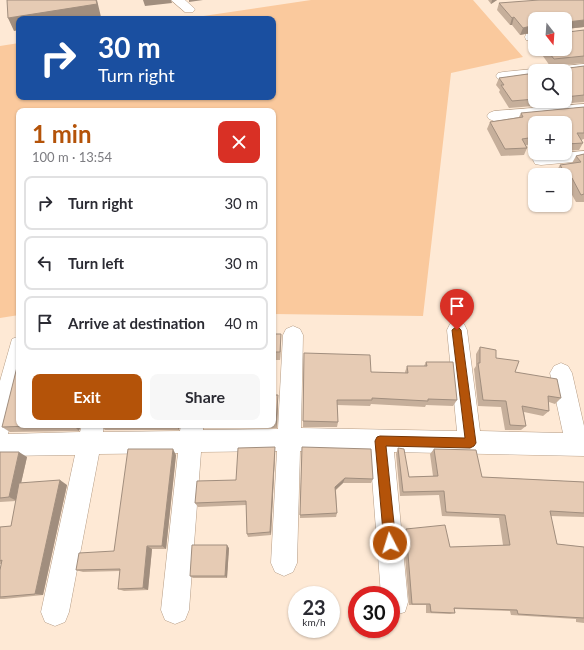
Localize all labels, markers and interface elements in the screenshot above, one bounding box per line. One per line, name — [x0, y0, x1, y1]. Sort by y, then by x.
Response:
north arrow — [528, 12, 572, 56]
map controls — [528, 12, 572, 212]
text: 30 m — [98, 30, 161, 64]
icon: right — [32, 32, 84, 84]
text: Turn right — [98, 64, 175, 86]
button: search — [528, 64, 572, 108]
button: + — [528, 116, 572, 160]
text: 1 min — [32, 119, 92, 148]
button: close — [218, 121, 260, 163]
text: 100 m · 13:54 — [32, 149, 112, 165]
button: − — [528, 168, 572, 212]
icon: right — [34, 192, 56, 214]
text: Turn right — [68, 194, 133, 212]
text: 30 m — [224, 194, 258, 212]
icon: left — [34, 252, 56, 274]
text: Turn left — [68, 254, 124, 272]
text: 30 m — [224, 254, 258, 272]
pin — [440, 289, 474, 330]
icon: arrive — [446, 295, 468, 317]
icon: arrive — [34, 312, 56, 334]
text: Arrive at destination — [68, 314, 205, 332]
text: 40 m — [224, 314, 258, 332]
button: Exit — [32, 374, 142, 420]
button: Share — [150, 374, 260, 420]
position arrow — [369, 522, 411, 564]
speed limit sign: 30 — [348, 586, 400, 638]
text: 23 — [302, 595, 326, 619]
text: km/h — [302, 616, 326, 628]

